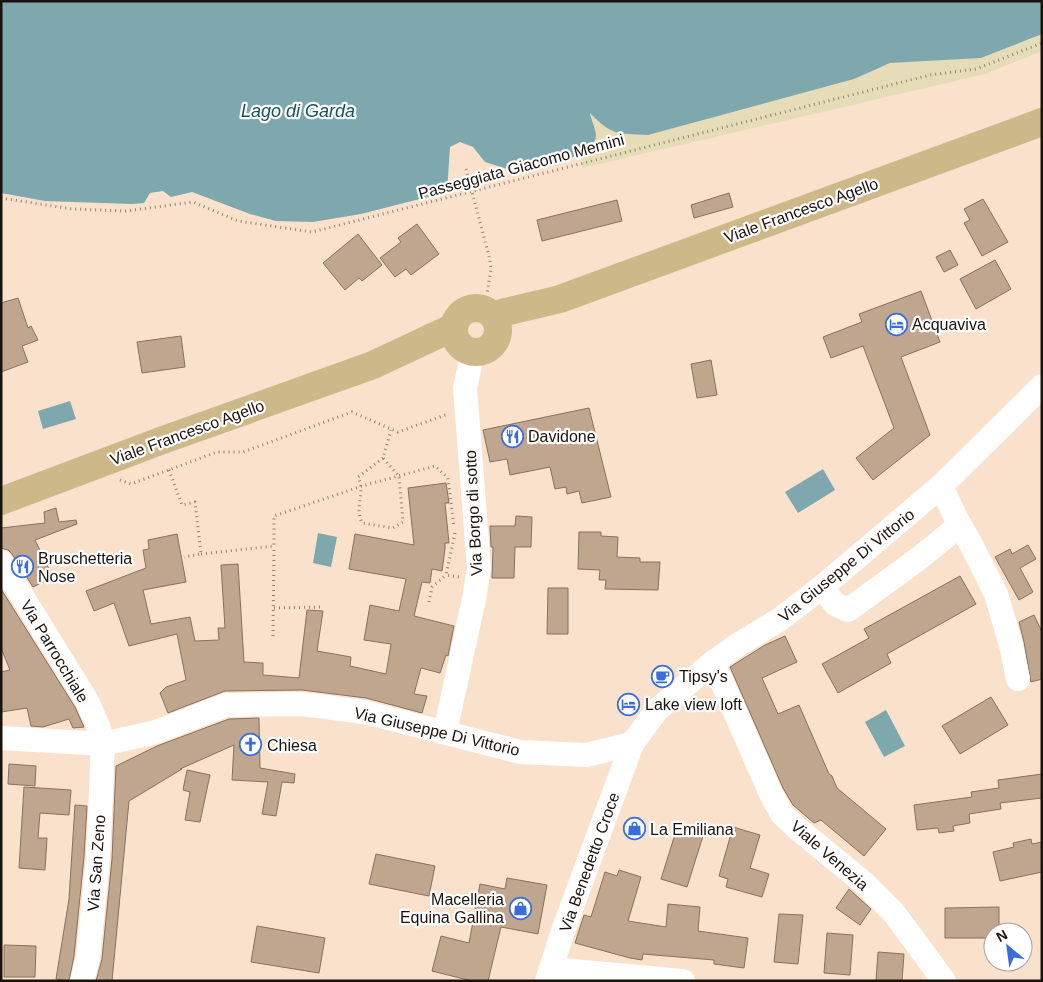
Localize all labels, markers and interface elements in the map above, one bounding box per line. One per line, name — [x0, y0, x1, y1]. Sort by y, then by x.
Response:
water label: Lago di Garda — [241, 101, 355, 121]
street label: Passeggiata Giacomo Memini — [416, 131, 626, 202]
street label: Viale Francesco Agello — [722, 175, 881, 246]
hotel icon: Acquaviva — [884, 312, 908, 336]
place label: Acquaviva — [912, 316, 986, 333]
street label: Viale Francesco Agello — [108, 397, 267, 468]
restaurant icon: Davidone — [500, 424, 524, 448]
place label: Davidone — [528, 428, 596, 445]
street label: Via Borgo di sotto — [462, 450, 485, 576]
street label: Via Giuseppe Di Vittorio — [775, 505, 918, 625]
place label: Bruschetteria Nose — [38, 550, 132, 585]
restaurant icon: Bruschetteria Nose — [10, 555, 34, 579]
street label: Via Parrocchiale — [17, 597, 92, 706]
cafe icon: Tipsy's — [651, 664, 675, 688]
place label: Tipsy's — [679, 668, 728, 685]
hotel icon: Lake view loft — [617, 692, 641, 716]
place label: Lake view loft — [645, 696, 742, 713]
street label: Via Giuseppe Di Vittorio — [353, 704, 521, 759]
church icon: Chiesa — [239, 733, 263, 757]
place label: Chiesa — [267, 737, 317, 754]
street label: Via Benedetto Croce — [556, 790, 623, 934]
street label: Via San Zeno — [85, 814, 108, 912]
shop icon: La Emiliana — [622, 817, 646, 841]
street label: Viale Venezia — [788, 817, 872, 894]
place label: La Emiliana — [650, 821, 734, 838]
place label: Macelleria Equina Gallina — [400, 891, 504, 926]
shop icon: Macelleria Equina Gallina — [508, 896, 532, 920]
north arrow — [983, 922, 1033, 972]
text: N — [993, 926, 1010, 945]

